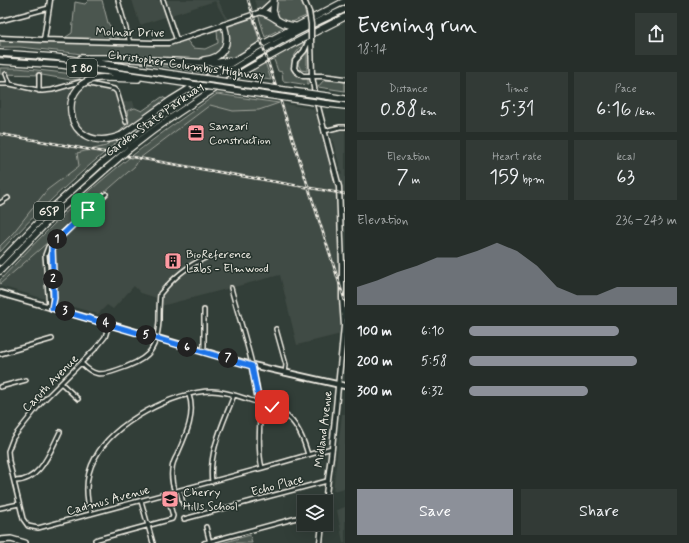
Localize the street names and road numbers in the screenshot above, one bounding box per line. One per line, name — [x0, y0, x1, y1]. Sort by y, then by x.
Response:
street label: Molnar Drive — [95, 24, 165, 42]
street label: Christopher Columbus Highway — [107, 47, 266, 85]
road number: I 80 — [67, 59, 97, 77]
street label: Garden State Parkway — [102, 79, 207, 161]
road number: GSP — [34, 202, 64, 220]
street label: Caruth Avenue — [19, 351, 82, 416]
street label: Midland Avenue — [311, 389, 337, 469]
street label: Echo Place — [249, 471, 306, 501]
street label: Cadmus Avenue — [65, 482, 152, 520]

